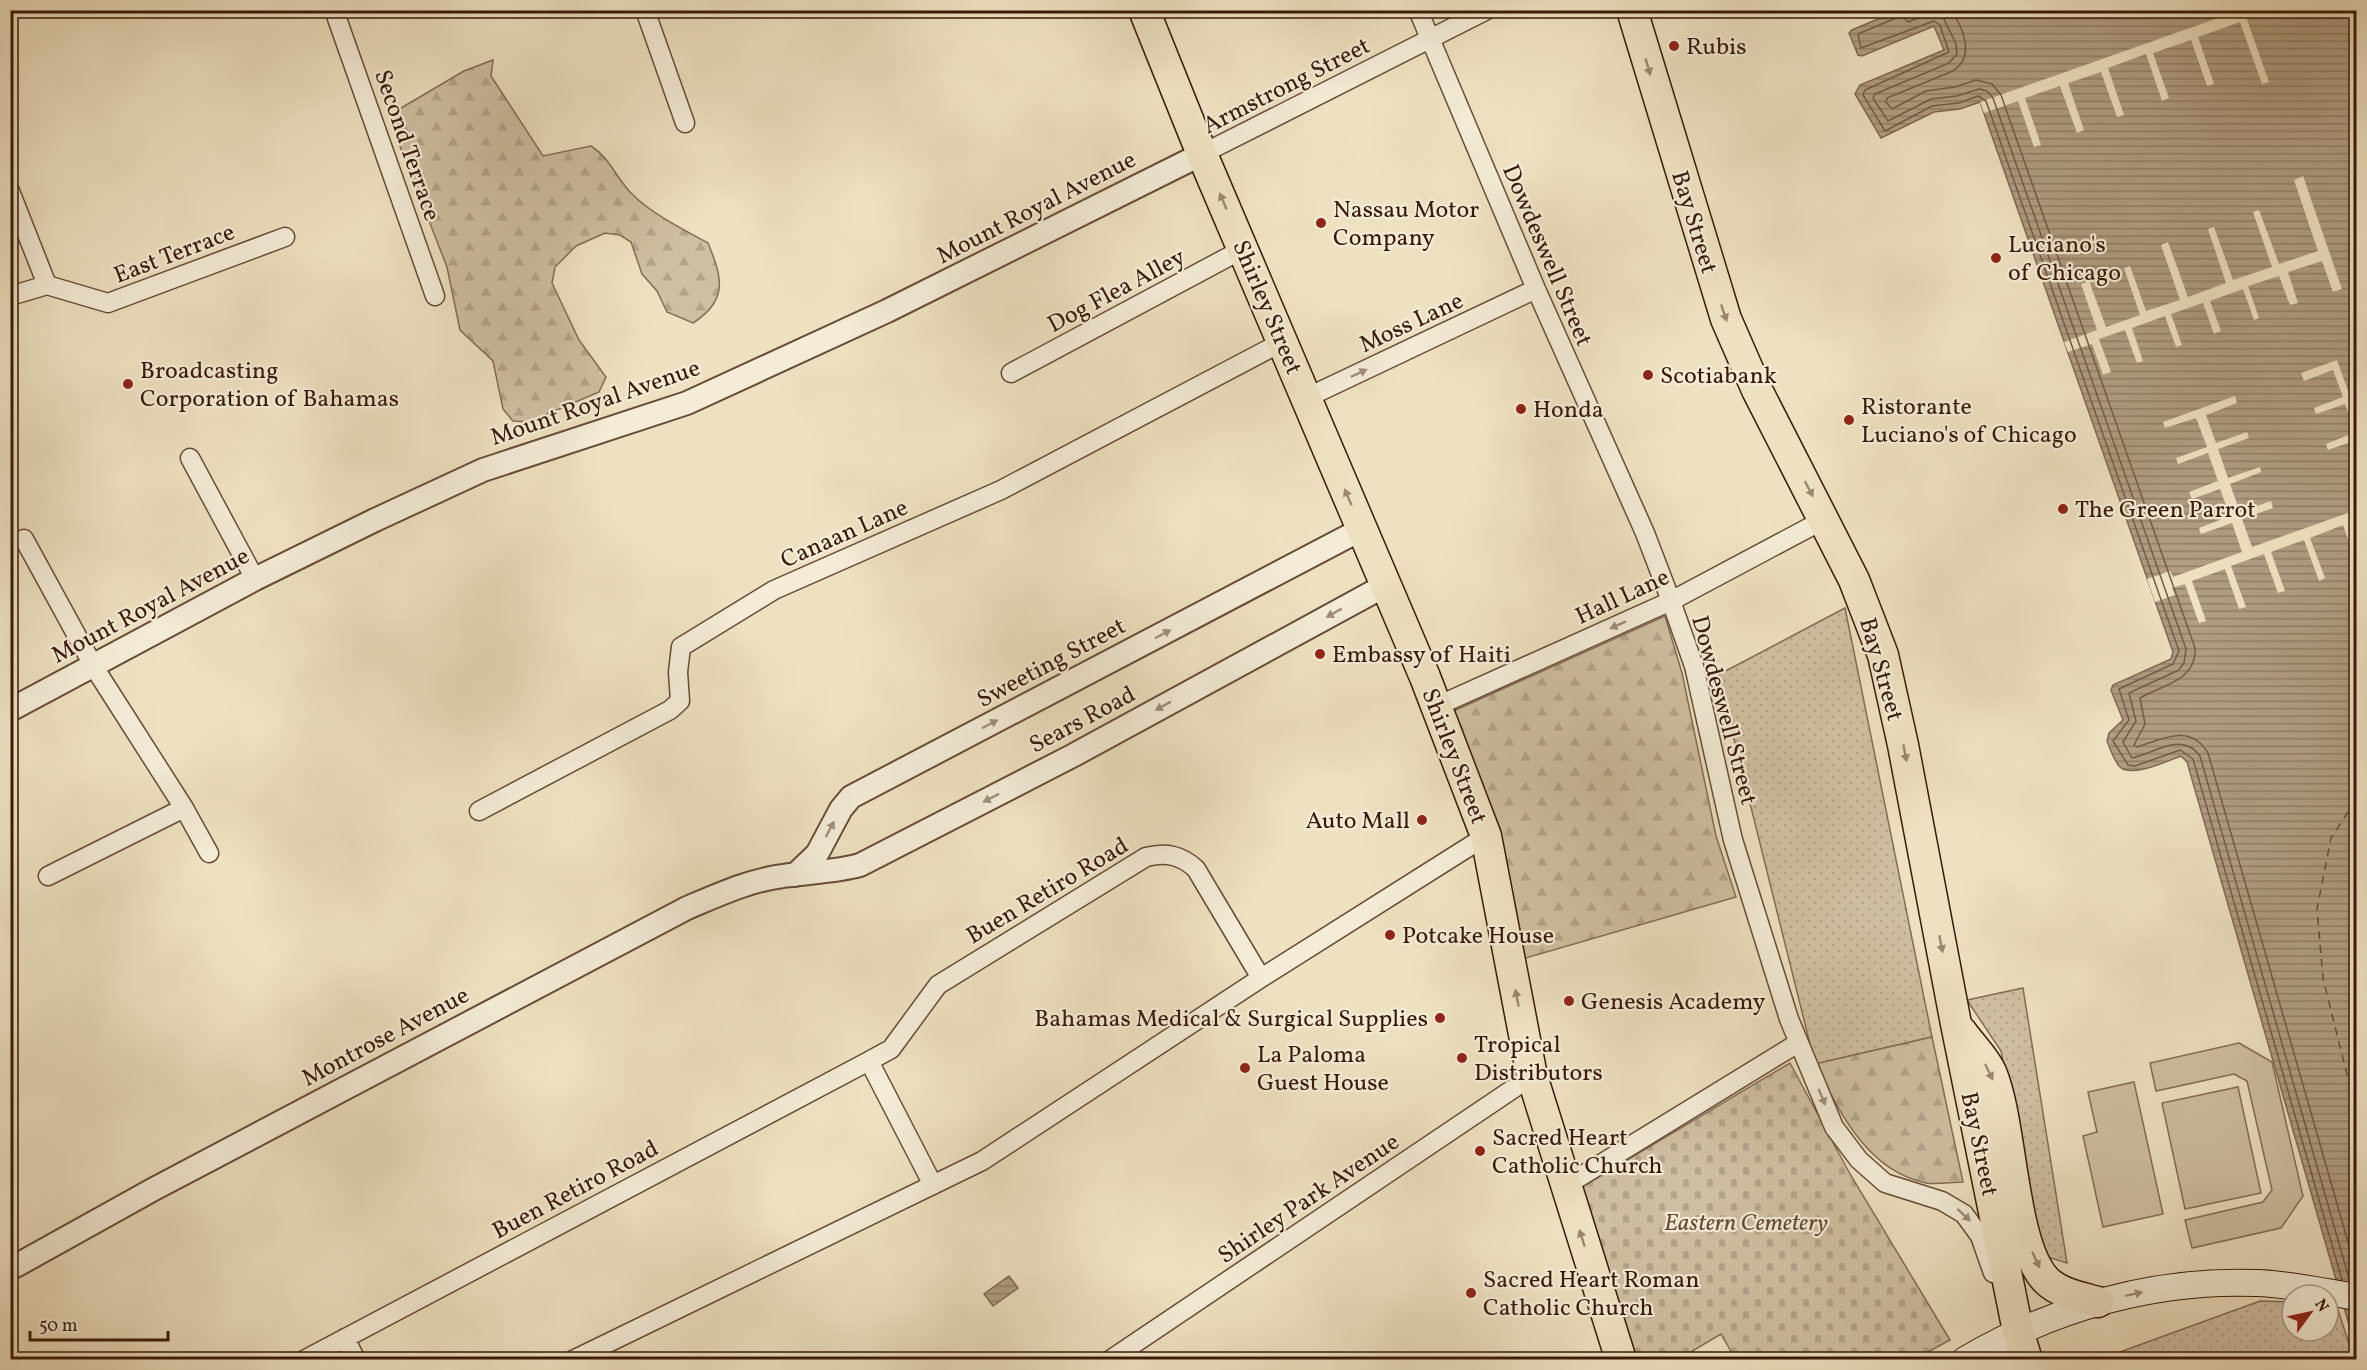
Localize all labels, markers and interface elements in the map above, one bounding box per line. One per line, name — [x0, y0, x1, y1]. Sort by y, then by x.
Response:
street label: Armstrong Street — [1197, 30, 1377, 144]
place label: Rubis — [1686, 31, 1747, 65]
marker: Rubis — [1667, 39, 1681, 53]
one-way arrow — [1644, 58, 1654, 76]
street label: Second Terrace — [364, 65, 448, 226]
street label: Mount Royal Avenue — [931, 144, 1142, 274]
street label: Dowdeswell Street — [1492, 159, 1600, 352]
street label: Bay Street — [1661, 167, 1725, 278]
one-way arrow — [1218, 193, 1227, 210]
place label: Nassau Motor Company — [1333, 194, 1479, 256]
street label: East Terrace — [109, 216, 240, 294]
marker: Nassau Motor Company — [1314, 216, 1328, 230]
place label: Luciano's of Chicago — [2008, 229, 2121, 291]
street label: Shirley Street — [1223, 235, 1310, 380]
street label: Dog Flea Alley — [1042, 241, 1192, 342]
marker: Luciano's of Chicago — [1989, 251, 2003, 265]
street label: Moss Lane — [1354, 285, 1469, 363]
one-way arrow — [1720, 304, 1729, 322]
street label: Mount Royal Avenue — [486, 352, 705, 456]
place label: Broadcasting Corporation of Bahamas — [140, 355, 399, 417]
place label: Scotiabank — [1660, 360, 1777, 394]
marker: Scotiabank — [1641, 368, 1655, 382]
one-way arrow — [1351, 369, 1368, 378]
marker: Broadcasting Corporation of Bahamas — [121, 377, 135, 391]
place label: Ristorante Luciano's of Chicago — [1861, 391, 2077, 453]
place label: Honda — [1533, 394, 1604, 428]
marker: Honda — [1514, 402, 1528, 416]
marker: Ristorante Luciano's of Chicago — [1842, 413, 1856, 427]
one-way arrow — [1804, 480, 1814, 497]
one-way arrow — [1343, 488, 1352, 506]
street label: Canaan Lane — [776, 492, 914, 578]
place label: The Green Parrot — [2075, 494, 2256, 528]
marker: The Green Parrot — [2056, 502, 2070, 516]
street label: Mount Royal Avenue — [46, 540, 256, 673]
street label: Hall Lane — [1570, 561, 1675, 634]
one-way arrow — [1325, 608, 1342, 618]
street label: Sweeting Street — [971, 610, 1132, 717]
street label: Dowdeswell Street — [1681, 612, 1765, 809]
street label: Bay Street — [1849, 614, 1911, 725]
one-way arrow — [1609, 620, 1626, 629]
one-way arrow — [1154, 629, 1171, 639]
place label: Embassy of Haiti — [1332, 639, 1511, 673]
marker: Embassy of Haiti — [1313, 647, 1327, 661]
street label: Sears Road — [1024, 679, 1142, 763]
street label: Shirley Street — [1412, 684, 1495, 830]
one-way arrow — [1154, 701, 1171, 711]
one-way arrow — [982, 719, 999, 729]
one-way arrow — [1901, 743, 1910, 762]
one-way arrow — [982, 793, 999, 803]
place label: Auto Mall — [1306, 805, 1410, 839]
marker: Auto Mall — [1415, 813, 1429, 827]
one-way arrow — [825, 820, 835, 837]
street label: Buen Retiro Road — [961, 830, 1136, 954]
place label: Potcake House — [1402, 920, 1554, 954]
marker: Potcake House — [1383, 928, 1397, 942]
one-way arrow — [1937, 935, 1946, 954]
street label: Montrose Avenue — [296, 979, 476, 1096]
place label: Genesis Academy — [1581, 986, 1765, 1020]
one-way arrow — [1512, 988, 1521, 1007]
marker: Genesis Academy — [1562, 994, 1576, 1008]
place label: Bahamas Medical & Surgical Supplies — [1034, 1003, 1428, 1037]
marker: Bahamas Medical & Surgical Supplies — [1433, 1011, 1447, 1025]
place label: Tropical Distributors — [1474, 1029, 1603, 1091]
place label: La Paloma Guest House — [1257, 1039, 1389, 1101]
marker: Tropical Distributors — [1455, 1051, 1469, 1065]
marker: La Paloma Guest House — [1238, 1061, 1252, 1075]
one-way arrow — [1983, 1063, 1993, 1081]
one-way arrow — [1817, 1088, 1826, 1105]
street label: Bay Street — [1950, 1089, 2006, 1200]
place label: Sacred Heart Catholic Church — [1492, 1122, 1662, 1184]
street label: Shirley Park Avenue — [1212, 1126, 1407, 1273]
street label: Buen Retiro Road — [487, 1133, 665, 1249]
marker: Sacred Heart Catholic Church — [1473, 1144, 1487, 1158]
park label: Eastern Cemetery — [1664, 1207, 1828, 1241]
one-way arrow — [1956, 1208, 1971, 1222]
one-way arrow — [1576, 1229, 1586, 1247]
one-way arrow — [2031, 1252, 2040, 1269]
place label: Sacred Heart Roman Catholic Church — [1483, 1264, 1700, 1326]
north arrow — [2280, 1283, 2340, 1343]
marker: Sacred Heart Roman Catholic Church — [1464, 1286, 1478, 1300]
one-way arrow — [2125, 1289, 2143, 1299]
text: N — [2309, 1295, 2333, 1317]
scale bar — [30, 1304, 168, 1342]
text: 50 m — [39, 1314, 78, 1339]

